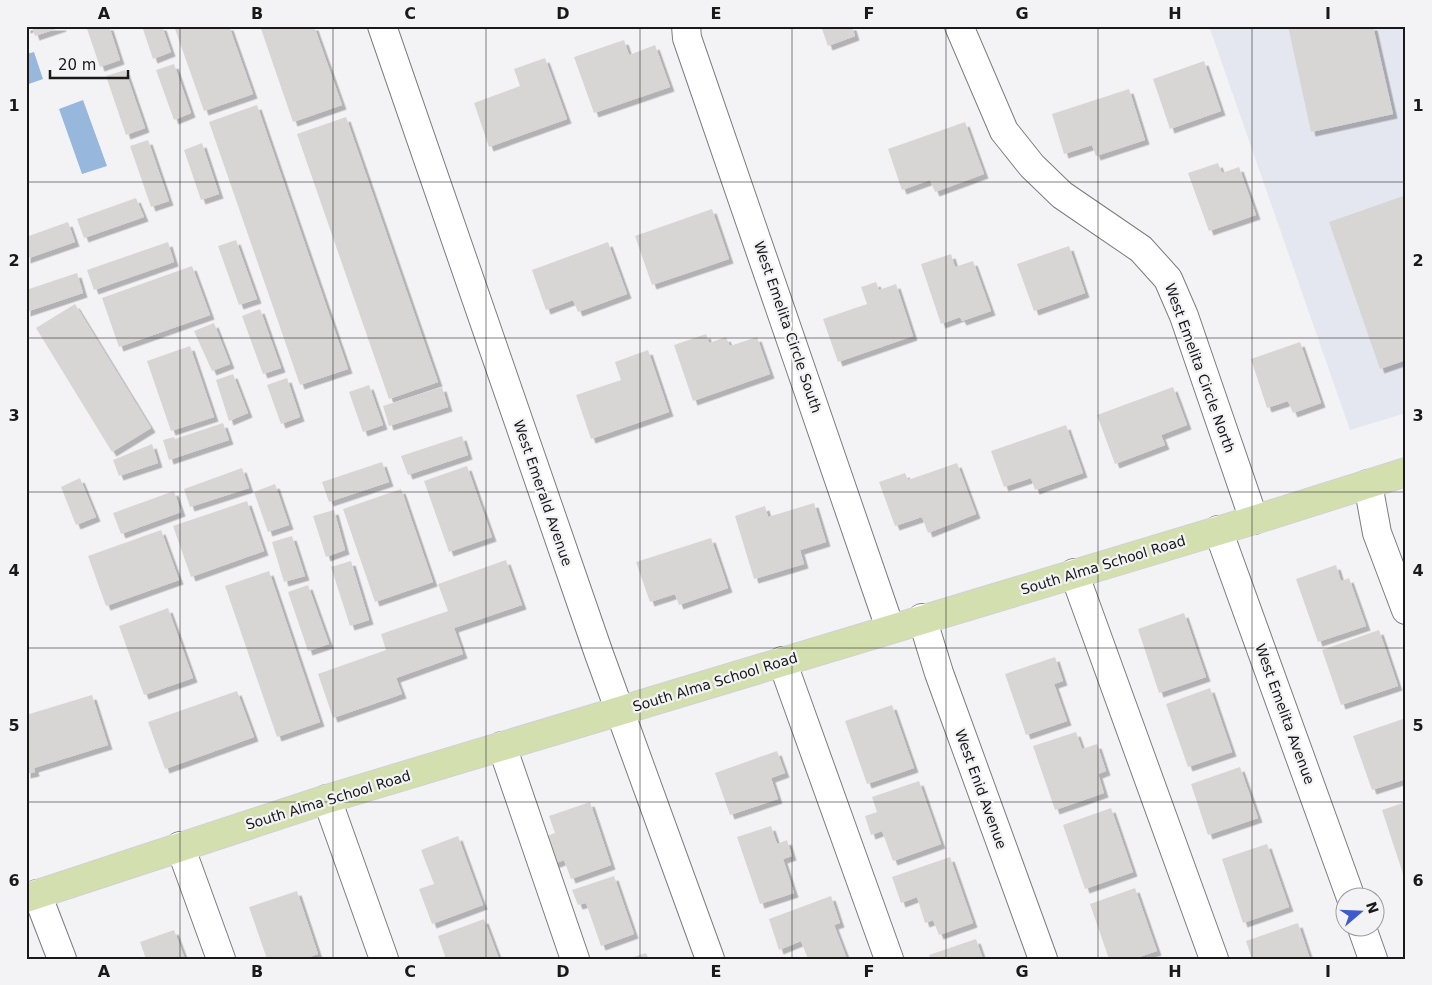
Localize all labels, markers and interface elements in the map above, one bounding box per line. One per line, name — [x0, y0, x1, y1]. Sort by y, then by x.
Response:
text: A — [98, 4, 111, 23]
text: B — [251, 4, 263, 23]
text: C — [404, 4, 416, 23]
text: D — [556, 4, 570, 23]
text: E — [711, 4, 721, 23]
text: F — [864, 4, 874, 23]
text: G — [1015, 4, 1029, 23]
text: H — [1168, 4, 1182, 23]
text: I — [1325, 4, 1331, 23]
scale bar — [50, 48, 128, 80]
text: 20 m — [58, 56, 96, 74]
text: 1 — [8, 96, 20, 115]
text: 1 — [1412, 96, 1424, 115]
street label: West Emelita Circle South — [751, 239, 825, 415]
text: 2 — [8, 251, 20, 270]
text: 2 — [1412, 251, 1424, 270]
street label: West Emelita Circle North — [1162, 281, 1238, 455]
text: 3 — [8, 406, 20, 425]
text: 3 — [1412, 406, 1424, 425]
street label: West Emerald Avenue — [510, 418, 576, 568]
street label: South Alma School Road — [1019, 532, 1187, 598]
text: 4 — [8, 561, 20, 580]
text: 4 — [1412, 561, 1424, 580]
street label: West Emelita Avenue — [1252, 642, 1318, 786]
street label: South Alma School Road — [631, 649, 799, 715]
text: 5 — [8, 716, 20, 735]
text: 5 — [1412, 716, 1424, 735]
street label: West Enid Avenue — [952, 727, 1010, 851]
street label: South Alma School Road — [244, 767, 412, 833]
text: 6 — [8, 871, 20, 890]
text: 6 — [1412, 871, 1424, 890]
north arrow — [1334, 888, 1384, 938]
text: N — [1363, 900, 1382, 916]
text: A — [98, 962, 111, 981]
text: B — [251, 962, 263, 981]
text: C — [404, 962, 416, 981]
text: D — [556, 962, 570, 981]
text: E — [711, 962, 721, 981]
text: F — [864, 962, 874, 981]
text: G — [1015, 962, 1029, 981]
text: H — [1168, 962, 1182, 981]
text: I — [1325, 962, 1331, 981]

